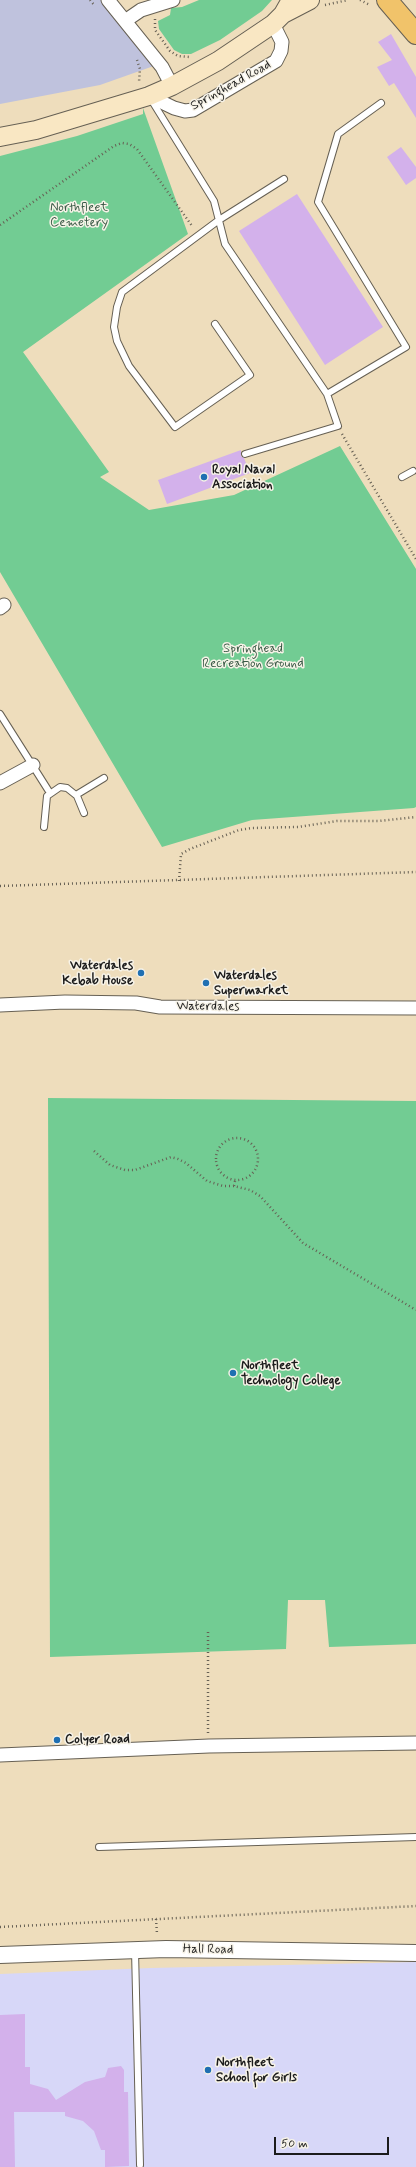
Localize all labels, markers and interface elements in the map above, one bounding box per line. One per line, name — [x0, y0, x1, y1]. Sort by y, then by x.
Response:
street label: Springhead Road — [188, 57, 274, 115]
park label: Northfleet Cemetery — [50, 200, 108, 231]
place label: Royal Naval Association — [212, 462, 275, 493]
marker: Royal Naval Association — [199, 472, 209, 482]
park label: Springhead Recreation Ground — [202, 641, 304, 672]
place label: Waterdales Kebab House — [62, 958, 133, 989]
marker: Waterdales Kebab House — [136, 968, 146, 978]
place label: Waterdales Supermarket — [214, 968, 288, 999]
marker: Waterdales Supermarket — [201, 978, 211, 988]
street label: Waterdales — [176, 999, 240, 1015]
place label: Northfleet Technology College — [241, 1358, 341, 1389]
marker: Northfleet Technology College — [228, 1368, 238, 1378]
place label: Colyer Road — [65, 1732, 130, 1748]
marker: Colyer Road — [52, 1735, 62, 1745]
street label: Hall Road — [183, 1942, 233, 1958]
place label: Northfleet School for Girls — [216, 2055, 297, 2086]
marker: Northfleet School for Girls — [203, 2065, 213, 2075]
scale bar — [276, 2129, 391, 2155]
text: 50 m — [281, 2136, 308, 2152]

